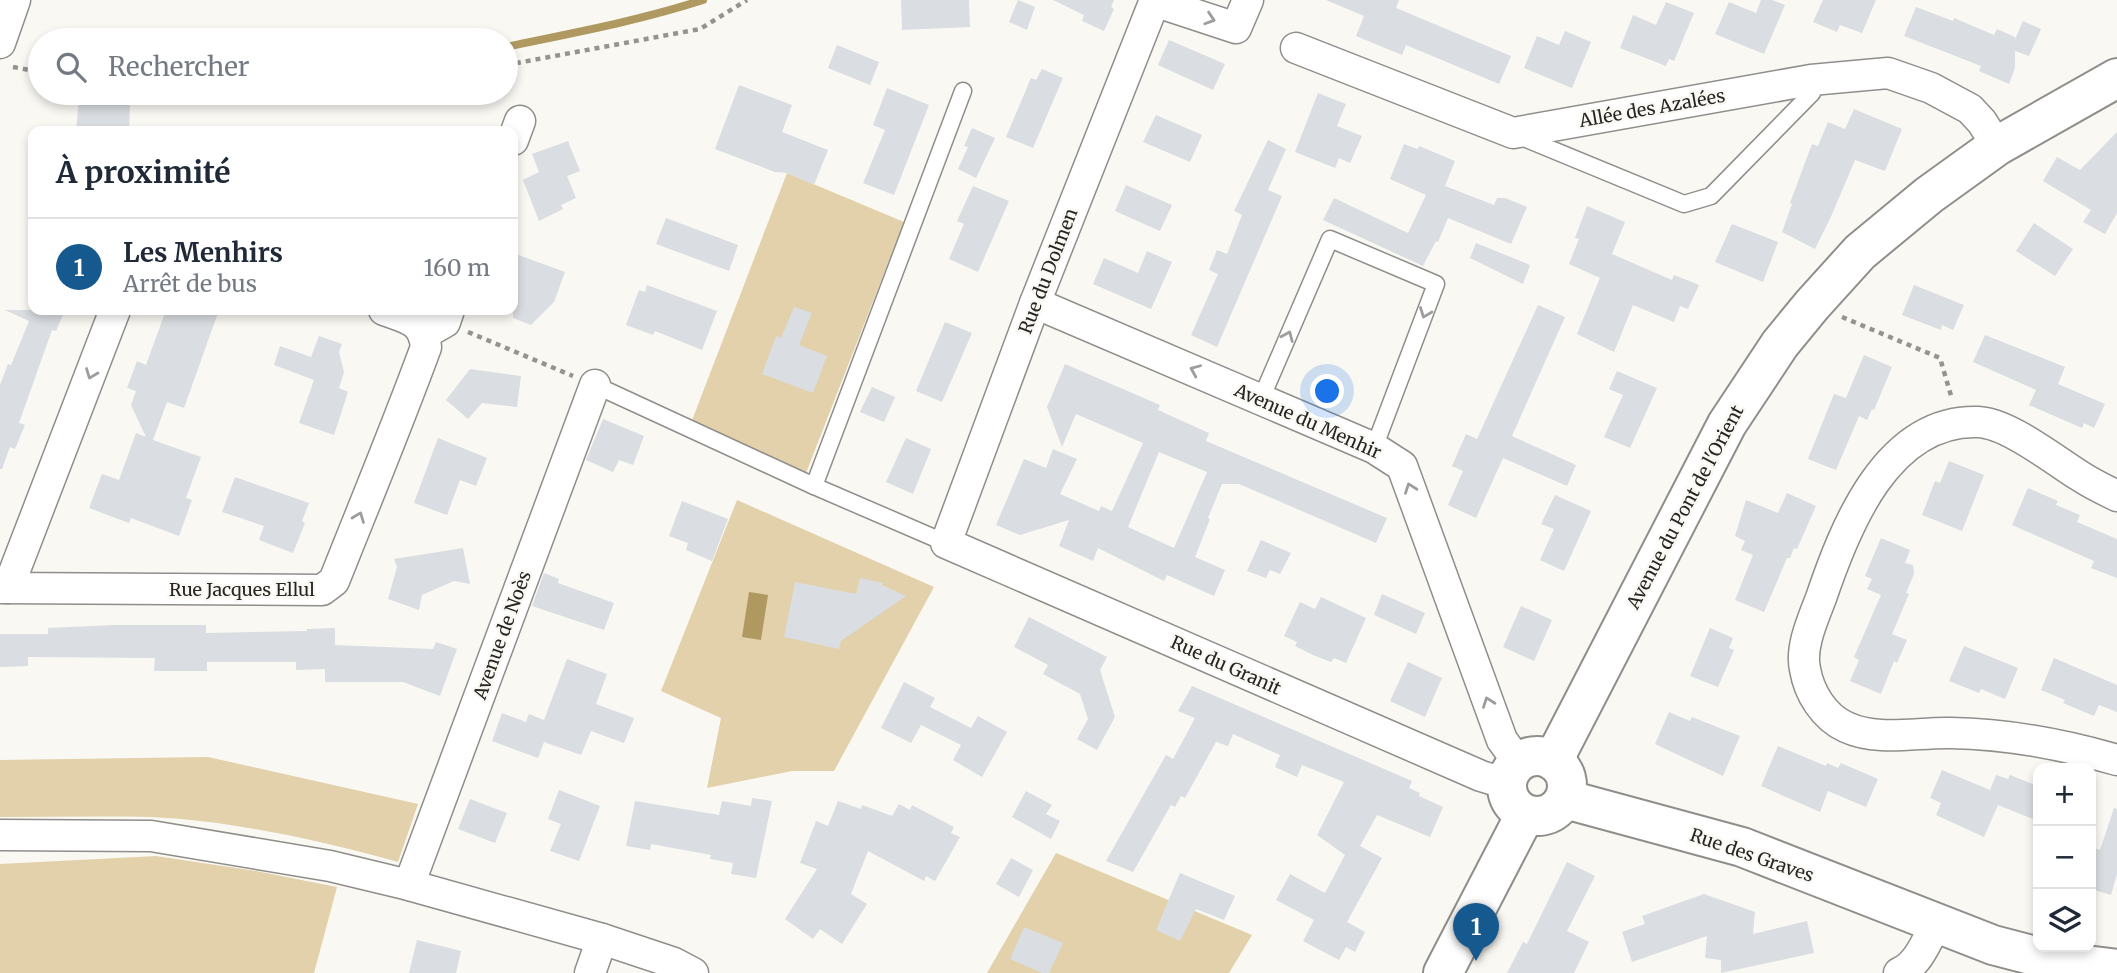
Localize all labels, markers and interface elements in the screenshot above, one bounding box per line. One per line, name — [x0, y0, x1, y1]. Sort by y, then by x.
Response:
one-way arrow — [1203, 11, 1215, 25]
search box — [28, 28, 518, 105]
icon: search — [52, 48, 90, 86]
text: Rechercher — [108, 50, 250, 83]
street label: Allée des Azalées — [1576, 84, 1727, 132]
text: À proximité — [56, 153, 231, 191]
street label: Rue du Dolmen — [1014, 205, 1083, 337]
text: Les Menhirs — [123, 236, 283, 269]
text: 1 — [74, 253, 84, 282]
text: 160 m — [424, 253, 490, 282]
text: Arrêt de bus — [123, 269, 257, 298]
one-way arrow — [1419, 307, 1433, 319]
one-way arrow — [1280, 331, 1294, 343]
one-way arrow — [1189, 365, 1201, 379]
one-way arrow — [85, 367, 99, 379]
your location — [1310, 374, 1344, 408]
street label: Avenue du Menhir — [1230, 378, 1385, 464]
street label: Avenue du Pont de l'Orient — [1621, 401, 1749, 614]
one-way arrow — [1404, 482, 1418, 494]
one-way arrow — [351, 512, 365, 524]
street label: Avenue de Noès — [468, 567, 536, 703]
street label: Rue Jacques Ellul — [169, 578, 315, 601]
street label: Rue du Granit — [1167, 630, 1285, 700]
one-way arrow — [1482, 696, 1496, 708]
map controls — [2033, 763, 2096, 952]
button: + — [2033, 763, 2096, 826]
street label: Rue des Graves — [1687, 823, 1817, 887]
button: − — [2033, 826, 2096, 889]
button: layers — [2033, 889, 2096, 952]
pin: 1 — [1453, 903, 1499, 961]

